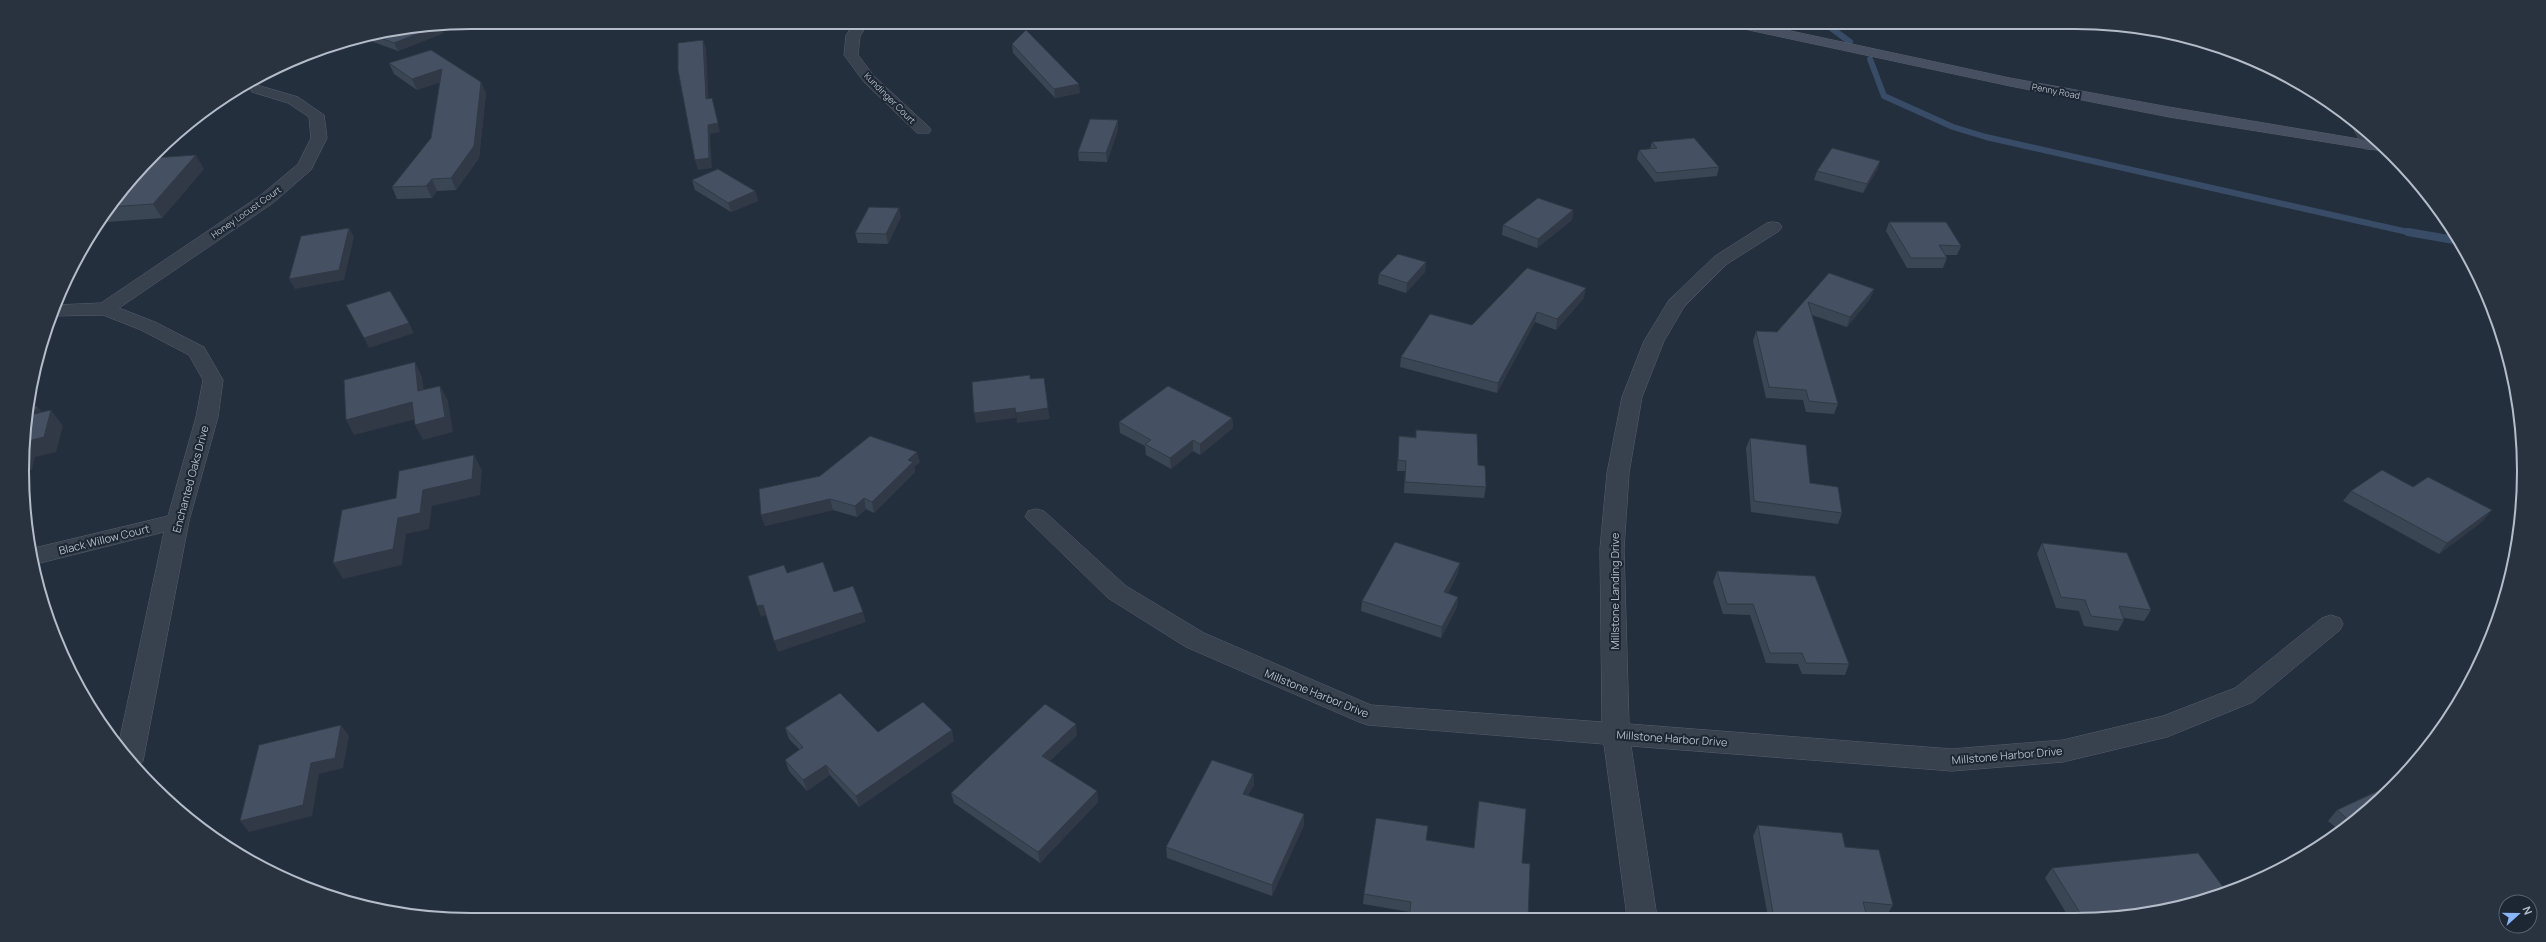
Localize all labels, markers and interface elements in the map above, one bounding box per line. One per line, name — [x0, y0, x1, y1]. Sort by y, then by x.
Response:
street label: Kundinger Court — [861, 69, 919, 127]
street label: Penny Road — [2031, 80, 2081, 102]
street label: Honey Locust Court — [208, 183, 284, 241]
street label: Enchanted Oaks Drive — [168, 423, 212, 534]
street label: Black Willow Court — [57, 520, 151, 558]
street label: Millstone Landing Drive — [1607, 532, 1622, 649]
street label: Millstone Harbor Drive — [1263, 665, 1372, 721]
street label: Millstone Harbor Drive — [1616, 727, 1728, 749]
street label: Millstone Harbor Drive — [1951, 743, 2064, 767]
north arrow — [2498, 894, 2538, 934]
text: N — [2519, 904, 2536, 917]

